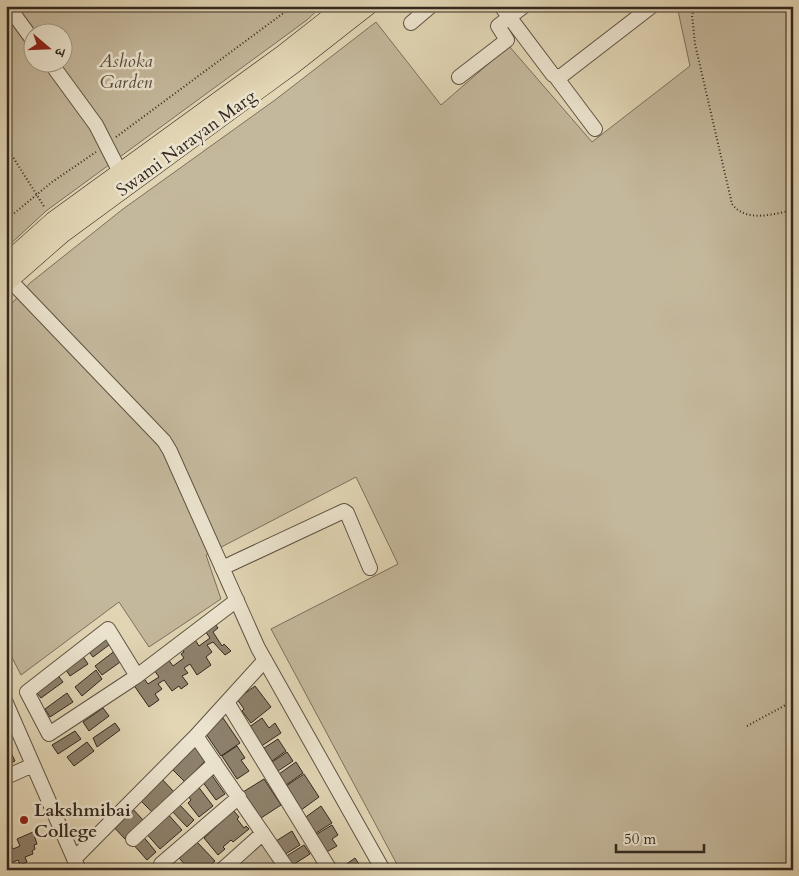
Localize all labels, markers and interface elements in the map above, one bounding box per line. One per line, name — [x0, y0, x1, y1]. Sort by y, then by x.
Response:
north arrow — [22, 22, 72, 72]
text: उ — [49, 45, 70, 59]
park label: Ashoka Garden — [98, 49, 153, 95]
street label: Swami Narayan Marg — [111, 84, 262, 203]
place label: Lakshmibai College — [34, 798, 131, 844]
marker: Lakshmibai College — [18, 814, 30, 826]
scale bar — [616, 821, 704, 853]
text: 50 m — [624, 829, 656, 849]

